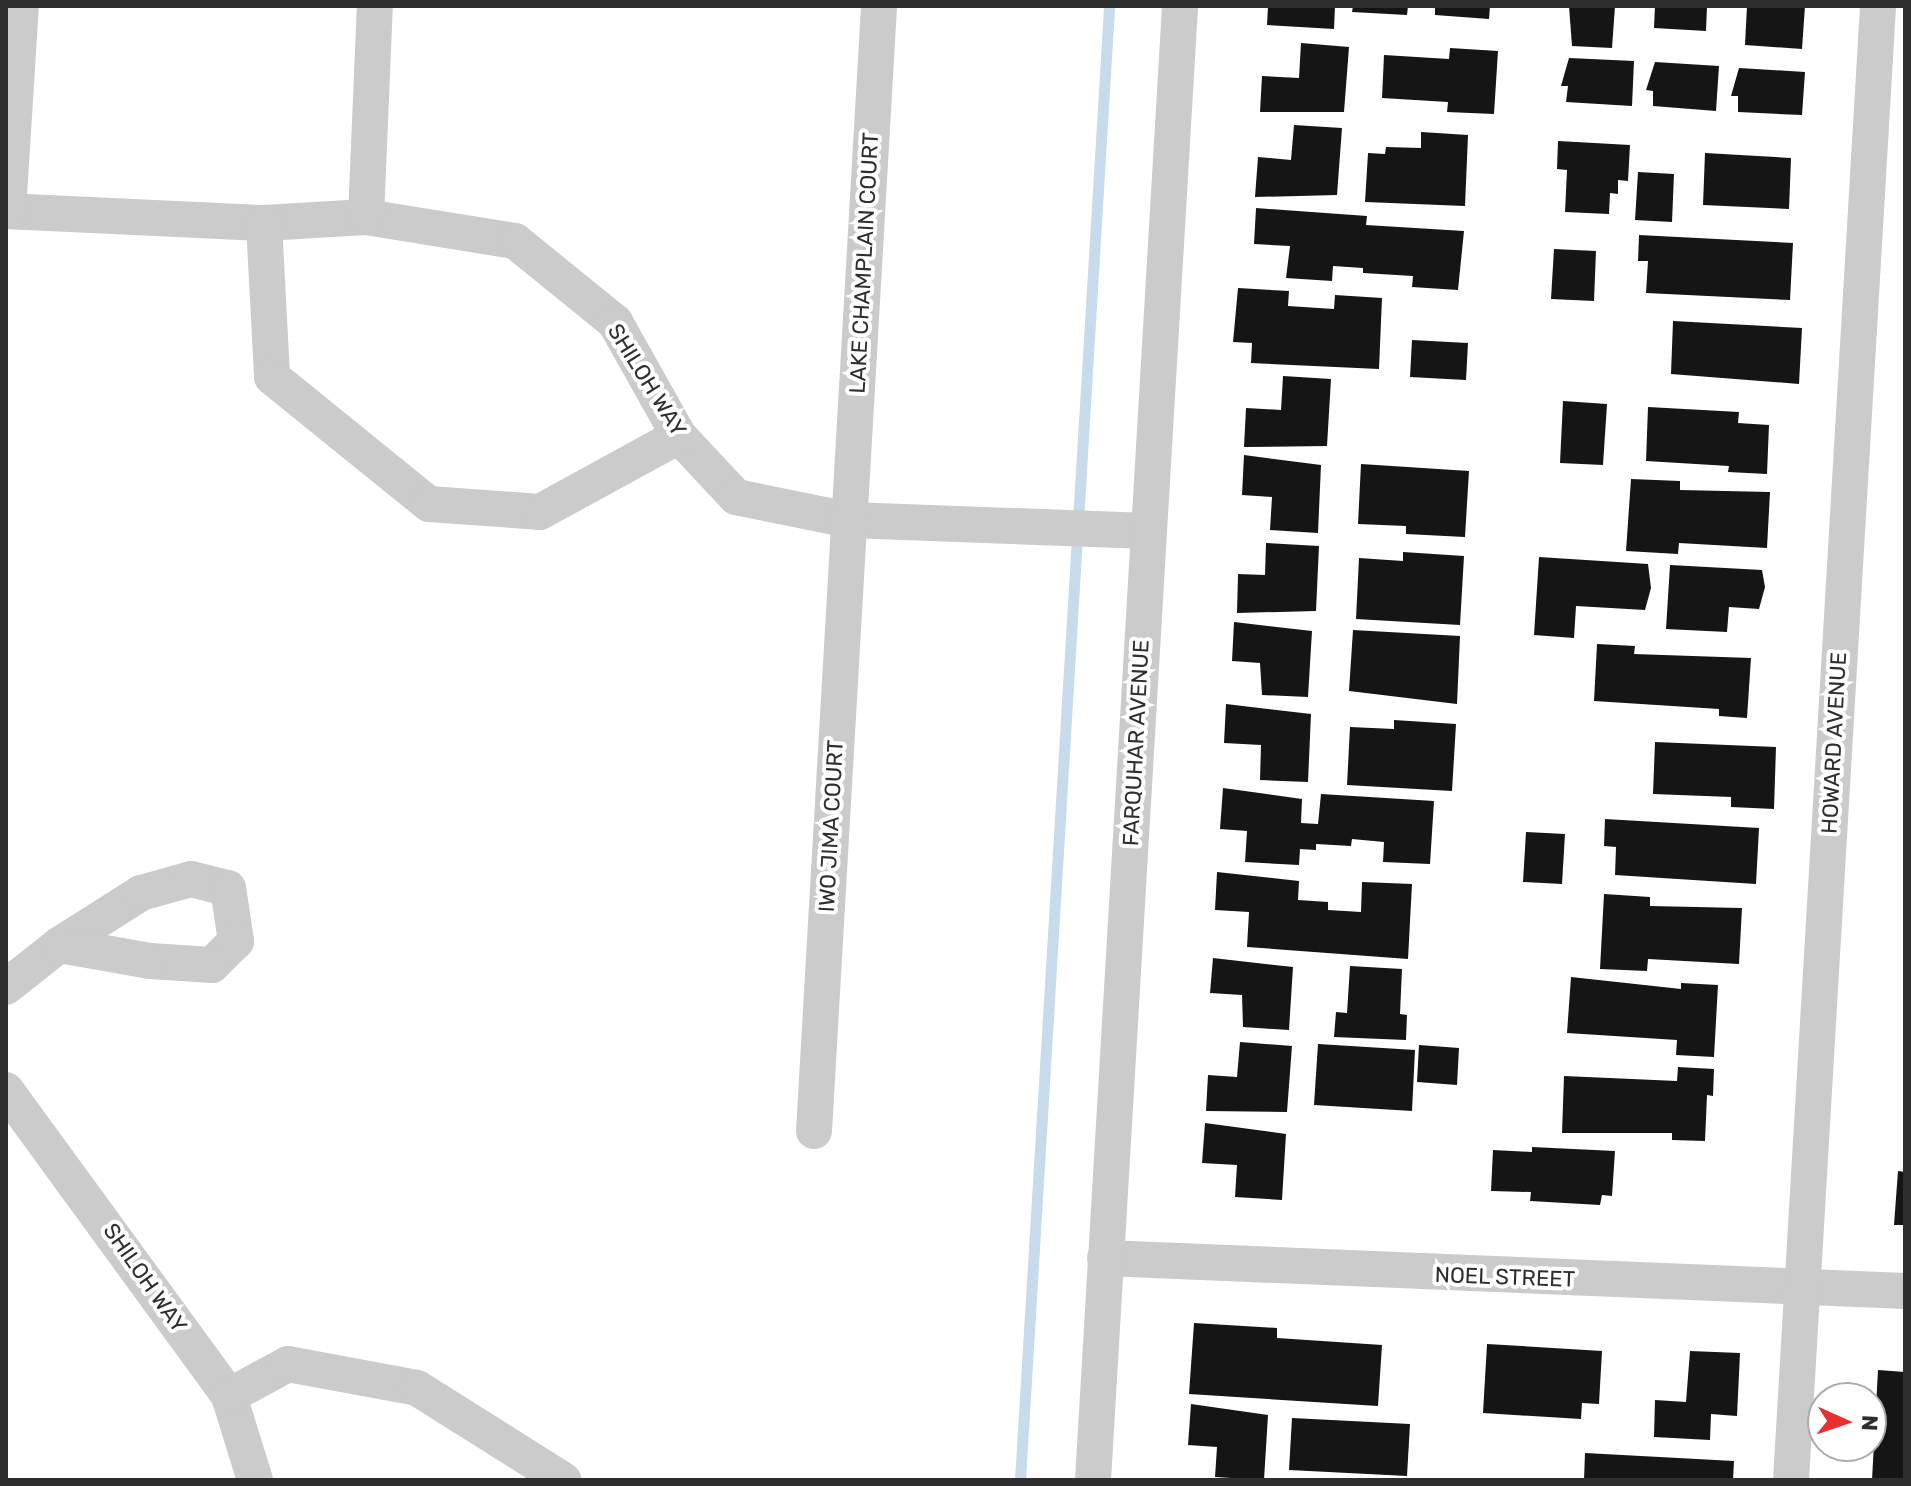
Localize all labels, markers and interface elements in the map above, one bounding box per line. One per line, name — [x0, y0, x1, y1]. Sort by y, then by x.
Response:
street label: LAKE CHAMPLAIN COURT — [844, 132, 884, 394]
street label: SHILOH WAY — [602, 319, 692, 441]
street label: FARQUHAR AVENUE — [1117, 639, 1155, 847]
street label: HOWARD AVENUE — [1816, 651, 1852, 835]
street label: IWO JIMA COURT — [813, 739, 849, 913]
street label: SHILOH WAY — [97, 1218, 193, 1338]
street label: NOEL STREET — [1434, 1261, 1576, 1293]
north arrow — [1807, 1382, 1887, 1462]
text: N — [1856, 1415, 1883, 1432]

